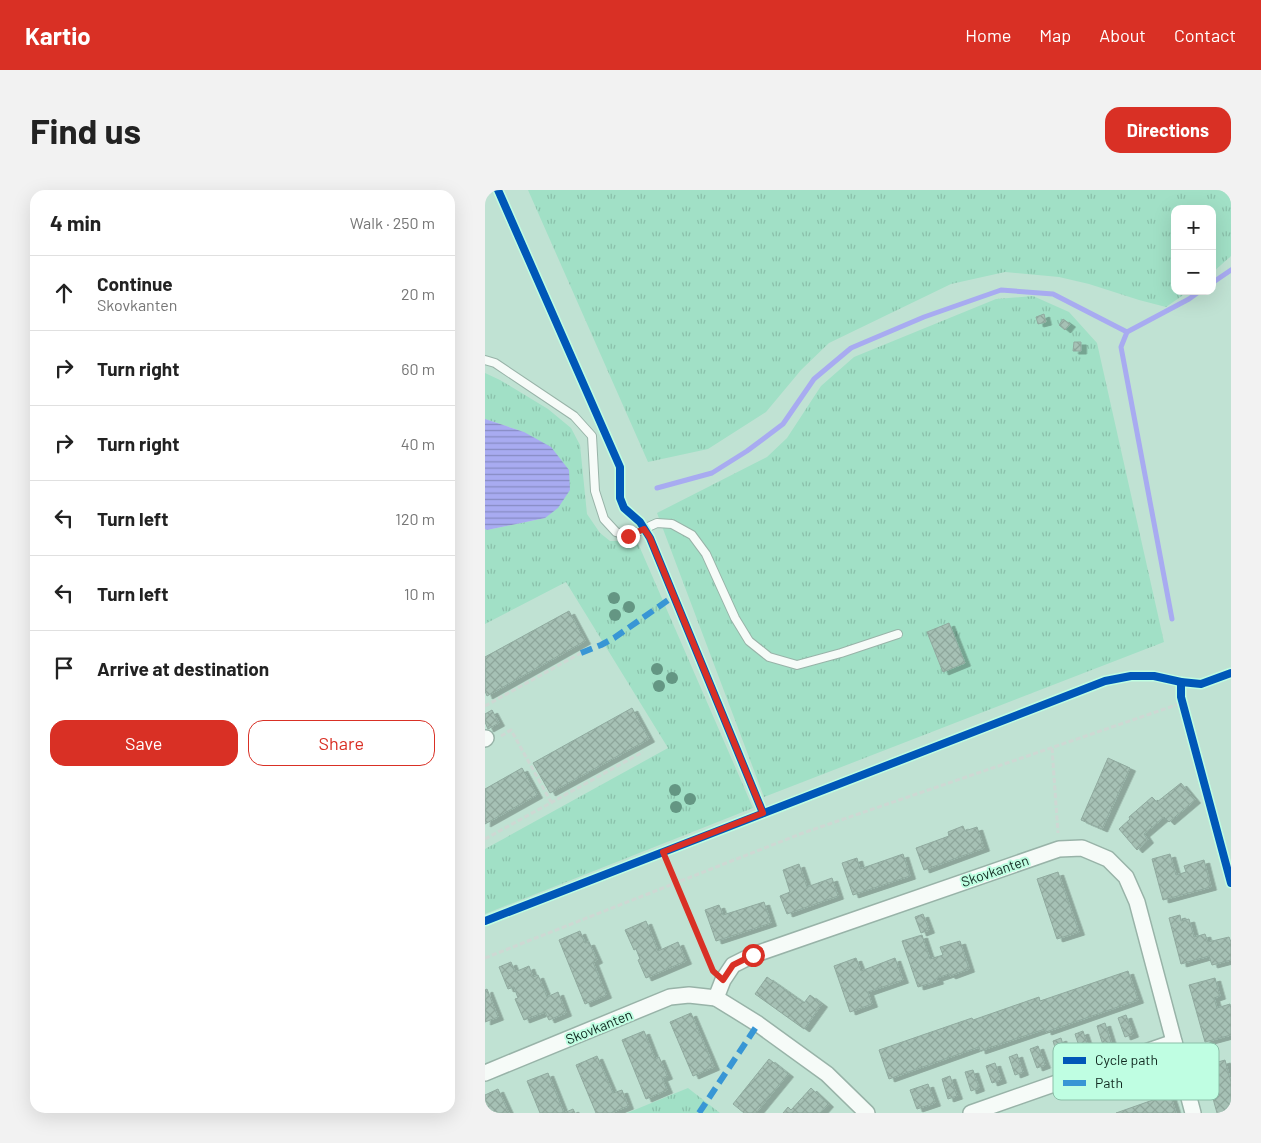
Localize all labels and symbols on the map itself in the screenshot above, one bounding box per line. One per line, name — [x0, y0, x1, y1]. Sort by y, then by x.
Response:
route end — [617, 525, 640, 548]
street label: Skovkanten — [959, 851, 1031, 890]
route start — [742, 944, 765, 967]
street label: Skovkanten — [563, 1005, 635, 1048]
legend — [1053, 1043, 1219, 1100]
text: Cycle path — [1095, 1051, 1158, 1068]
text: Path — [1095, 1074, 1123, 1091]

